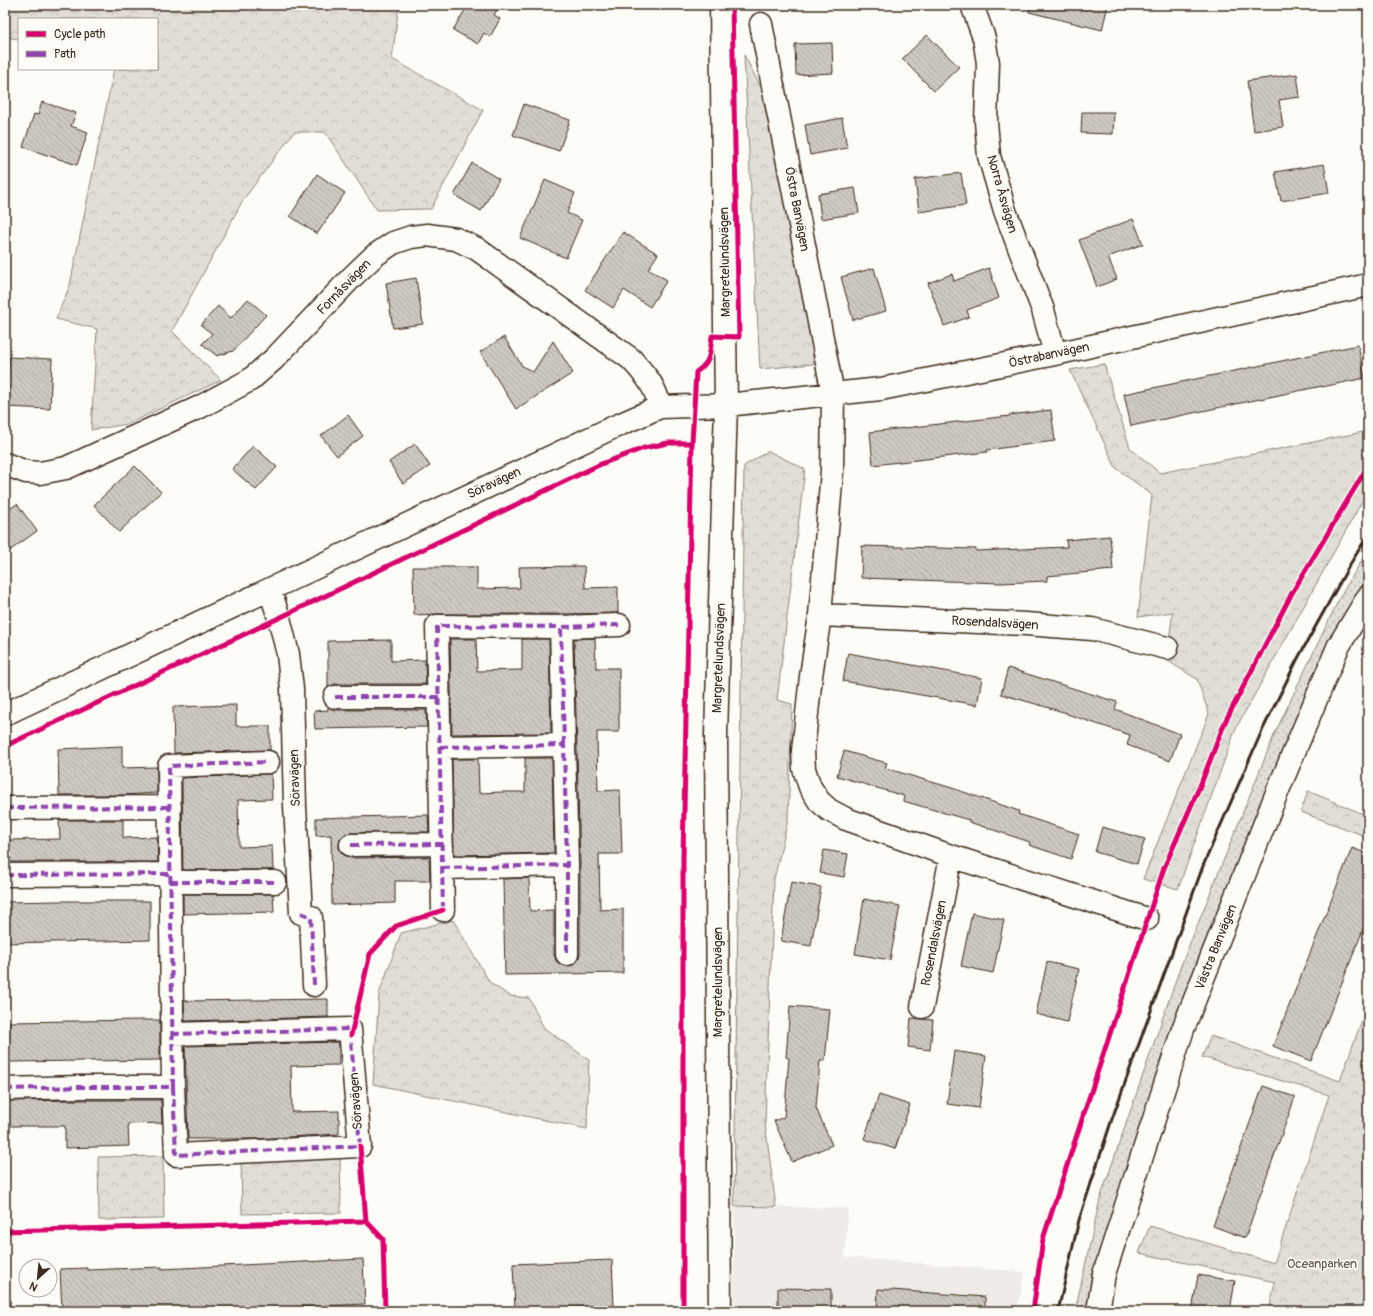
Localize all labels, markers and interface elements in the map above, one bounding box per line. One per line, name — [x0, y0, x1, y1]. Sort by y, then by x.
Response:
legend — [18, 18, 158, 70]
text: Cycle path — [54, 27, 106, 42]
text: Path — [54, 47, 76, 62]
street label: Norra Åsvägen — [983, 153, 1021, 235]
street label: Östra Banvägen — [781, 165, 813, 253]
street label: Margretelundsvägen — [716, 207, 734, 317]
street label: Fornåsvägen — [314, 256, 374, 318]
street label: Östrabanvägen — [1007, 339, 1091, 371]
street label: Söravägen — [465, 464, 523, 502]
street label: Margretelundsvägen — [709, 603, 729, 713]
street label: Rosendalsvägen — [951, 613, 1039, 633]
street label: Söravägen — [286, 749, 304, 807]
street label: Rosendalsvägen — [918, 899, 950, 987]
street label: Västra Banvägen — [1192, 902, 1240, 992]
street label: Margretelundsvägen — [710, 927, 726, 1037]
street label: Söravägen — [346, 1072, 366, 1130]
park label: Oceanparken — [1287, 1256, 1357, 1272]
north arrow — [18, 1258, 58, 1298]
text: N — [27, 1279, 40, 1294]

